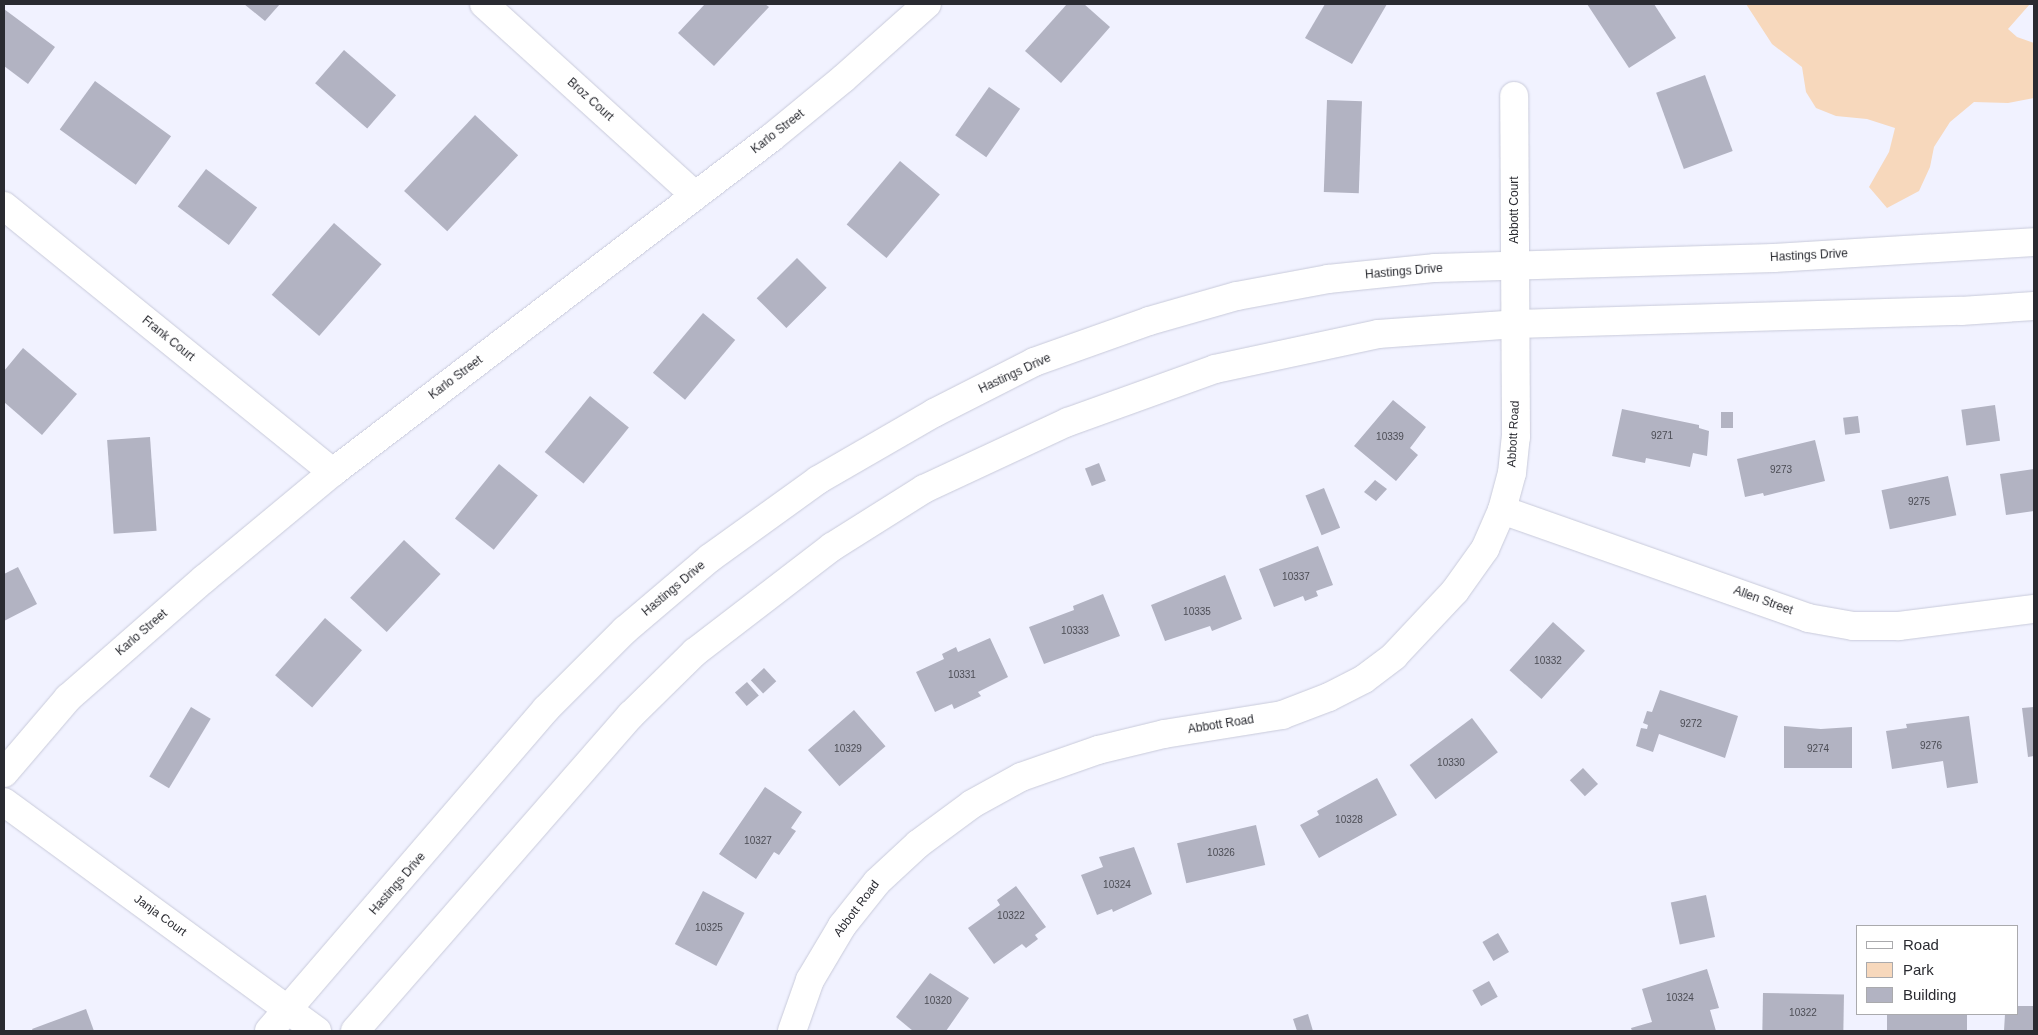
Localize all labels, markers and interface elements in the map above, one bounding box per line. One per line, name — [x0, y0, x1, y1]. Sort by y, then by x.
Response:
street label: Broz Court — [564, 75, 616, 125]
street label: Karlo Street — [749, 107, 807, 157]
street label: Abbott Court — [1508, 176, 1522, 244]
street label: Hastings Drive — [1770, 247, 1848, 265]
street label: Hastings Drive — [1365, 261, 1443, 283]
street label: Frank Court — [139, 313, 197, 365]
street label: Hastings Drive — [977, 351, 1053, 397]
street label: Karlo Street — [426, 353, 486, 403]
street label: Abbott Road — [1505, 400, 1523, 468]
house number: 9271 — [1651, 430, 1673, 442]
house number: 10339 — [1376, 431, 1404, 443]
house number: 9273 — [1770, 464, 1792, 476]
house number: 9275 — [1908, 496, 1930, 508]
street label: Hastings Drive — [639, 558, 709, 620]
house number: 10337 — [1282, 571, 1310, 583]
street label: Allen Street — [1731, 584, 1795, 618]
house number: 10335 — [1183, 606, 1211, 618]
street label: Karlo Street — [113, 607, 171, 659]
house number: 10333 — [1061, 625, 1089, 637]
house number: 10332 — [1534, 655, 1562, 667]
house number: 10331 — [948, 669, 976, 681]
street label: Abbott Road — [1187, 713, 1255, 737]
house number: 9272 — [1680, 718, 1702, 730]
house number: 9276 — [1920, 740, 1942, 752]
house number: 10329 — [834, 743, 862, 755]
house number: 9274 — [1807, 743, 1829, 755]
house number: 10330 — [1437, 757, 1465, 769]
house number: 10328 — [1335, 814, 1363, 826]
house number: 10327 — [744, 835, 772, 847]
house number: 10326 — [1207, 847, 1235, 859]
street label: Hastings Drive — [367, 850, 429, 918]
street label: Abbott Road — [831, 878, 883, 940]
house number: 10324 — [1103, 879, 1131, 891]
street label: Janja Court — [131, 892, 189, 940]
house number: 10322 — [997, 910, 1025, 922]
house number: 10325 — [695, 922, 723, 934]
legend — [1856, 925, 2018, 1015]
text: Road — [1903, 936, 1939, 953]
text: Park — [1903, 961, 1934, 978]
text: Building — [1903, 986, 1956, 1003]
house number: 10324 — [1666, 992, 1694, 1004]
house number: 10320 — [924, 995, 952, 1007]
house number: 10322 — [1789, 1007, 1817, 1019]

